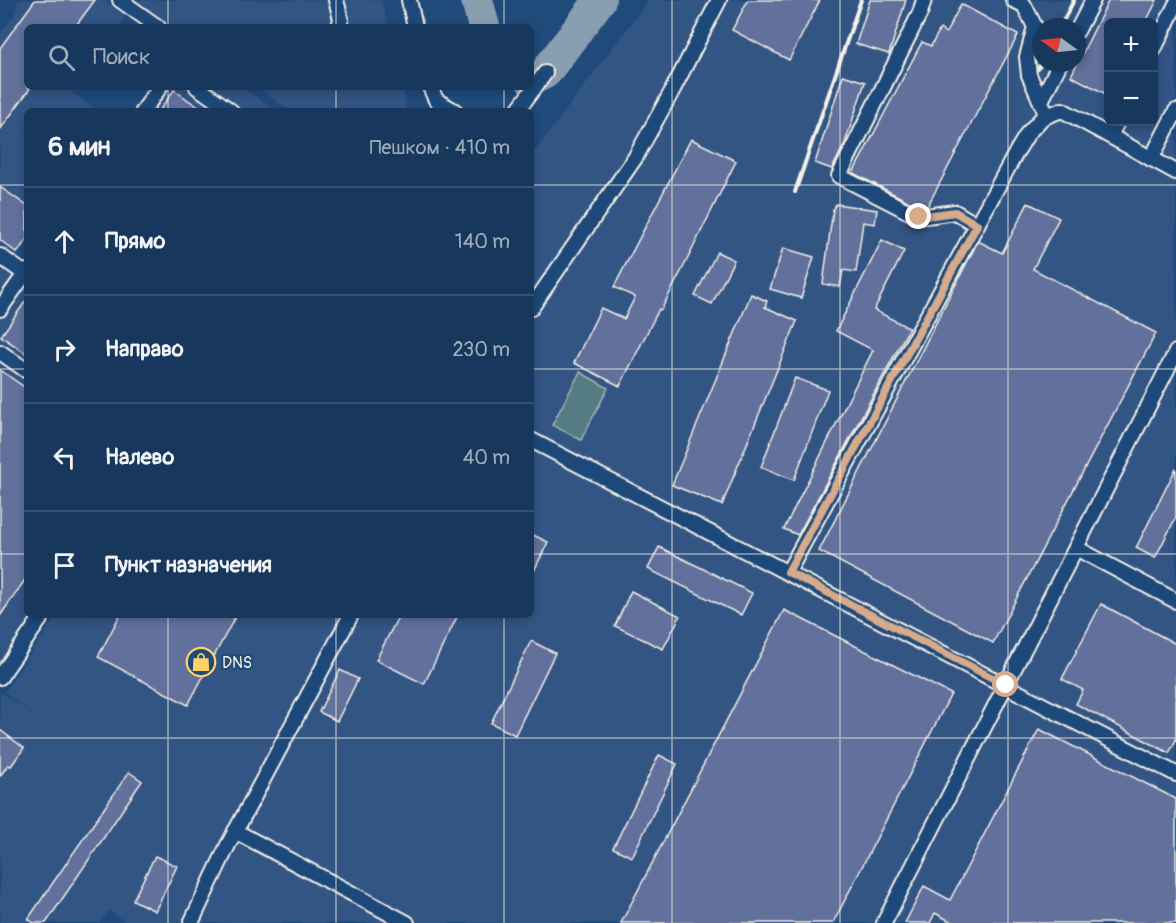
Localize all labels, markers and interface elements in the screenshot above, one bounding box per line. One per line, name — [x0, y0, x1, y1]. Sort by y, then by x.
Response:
north arrow — [1032, 18, 1086, 72]
map controls — [1104, 18, 1158, 126]
button: + — [1104, 18, 1158, 72]
search box — [24, 24, 534, 90]
icon: search — [45, 41, 78, 74]
text: Поиск — [93, 43, 150, 71]
button: − — [1104, 72, 1158, 126]
text: 6 мин — [48, 131, 110, 163]
text: Пешком · 410 m — [369, 135, 510, 160]
route end — [905, 203, 931, 229]
icon: ahead — [48, 225, 81, 258]
text: Прямо — [105, 227, 165, 255]
text: 140 m — [455, 229, 510, 254]
icon: right — [48, 333, 81, 366]
text: Направо — [105, 335, 184, 363]
text: 230 m — [453, 337, 510, 362]
icon: left — [48, 441, 81, 474]
text: Налево — [105, 443, 174, 471]
text: 40 m — [463, 445, 510, 470]
icon: arrive — [48, 549, 81, 582]
text: Пункт назначения — [105, 551, 272, 579]
shop icon: DNS — [185, 646, 217, 678]
place label: DNS — [222, 653, 252, 673]
route start — [992, 671, 1018, 697]

